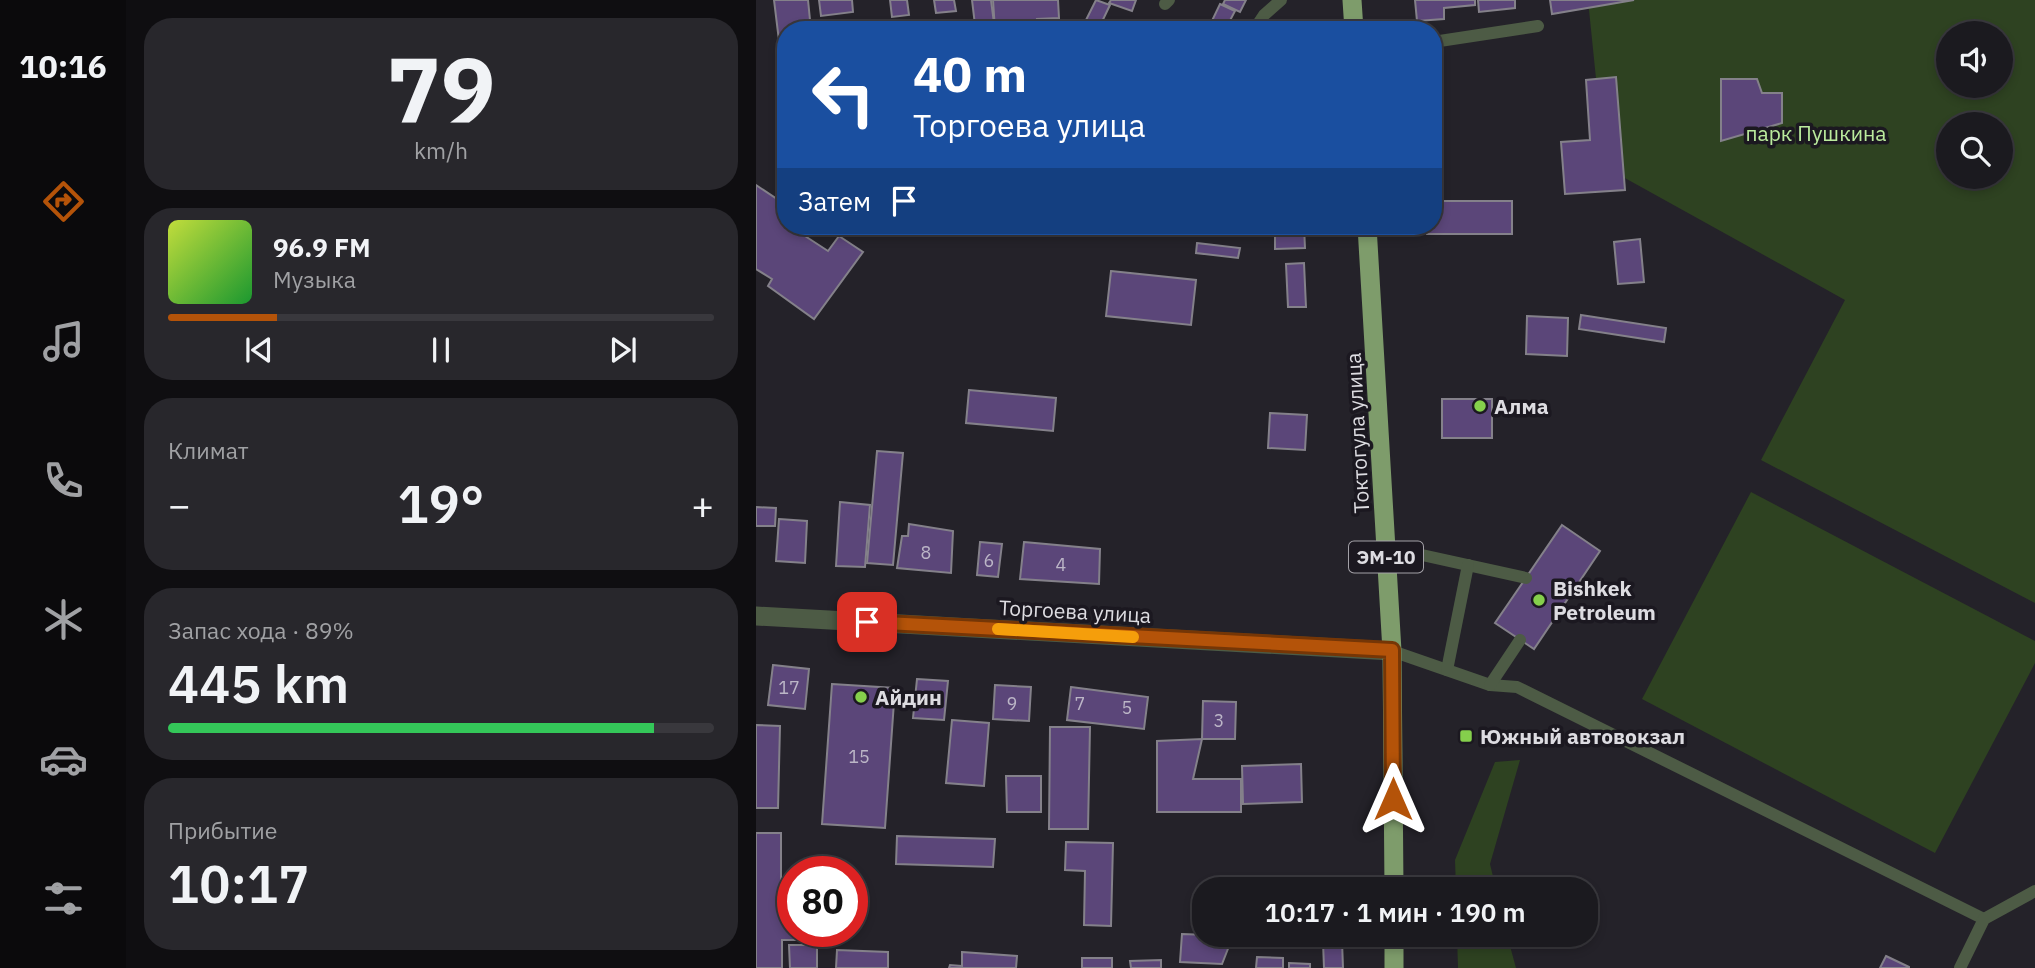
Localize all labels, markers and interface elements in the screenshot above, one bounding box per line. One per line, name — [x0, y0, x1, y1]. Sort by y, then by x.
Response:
map controls — [1936, 21, 2013, 189]
button: sound — [1936, 21, 2013, 98]
text: 79 — [386, 30, 496, 148]
text: 40 m — [913, 42, 1027, 105]
text: 10:16 — [19, 45, 107, 87]
icon: left — [798, 49, 889, 140]
text: Торгоева улица — [913, 104, 1145, 146]
button: search — [1936, 112, 2013, 189]
park label: парк Пушкина — [1745, 119, 1887, 147]
text: km/h — [414, 135, 468, 165]
icon: directions — [39, 177, 88, 226]
icon: arrive — [885, 182, 923, 220]
text: Затем — [798, 184, 871, 218]
text: 96.9 FM — [273, 230, 371, 264]
text: Музыка — [273, 264, 356, 294]
icon: music — [39, 317, 88, 366]
icon: previous — [240, 331, 278, 369]
icon: pause — [422, 331, 460, 369]
icon: next — [604, 331, 642, 369]
street label: Токтогула улица — [1339, 352, 1375, 514]
place label: Алма — [1494, 392, 1549, 420]
marker: Алма — [1472, 398, 1488, 414]
text: Климат — [168, 435, 249, 465]
icon: phone — [39, 456, 88, 505]
text: 19° — [398, 470, 484, 537]
text: − — [168, 480, 191, 529]
text: + — [691, 480, 714, 529]
house number: 8 — [921, 541, 931, 564]
road number: ЭМ-10 — [1349, 542, 1423, 572]
house number: 6 — [984, 549, 994, 572]
house number: 4 — [1056, 553, 1067, 576]
place label: Bishkek Petroleum — [1553, 574, 1656, 626]
pin — [837, 592, 897, 652]
marker: Bishkek Petroleum — [1531, 592, 1547, 608]
street label: Торгоева улица — [998, 593, 1152, 629]
icon: climate — [39, 595, 88, 644]
icon: arrive — [848, 603, 886, 641]
text: Запас хода · 89% — [168, 615, 354, 645]
text: 445 km — [168, 650, 349, 717]
house number: 17 — [778, 676, 800, 699]
place label: Айдин — [875, 683, 942, 711]
marker: Айдин — [853, 689, 869, 705]
house number: 9 — [1007, 692, 1017, 715]
house number: 7 — [1075, 692, 1085, 715]
house number: 5 — [1122, 696, 1132, 719]
house number: 3 — [1214, 709, 1224, 732]
place label: Южный автовокзал — [1480, 722, 1685, 750]
marker: Южный автовокзал — [1458, 728, 1474, 744]
icon: car — [39, 735, 88, 784]
house number: 15 — [848, 745, 870, 768]
position arrow — [1356, 762, 1430, 836]
text: Прибытие — [168, 815, 277, 845]
text: 10:17 — [168, 850, 309, 917]
speed limit sign: 80 — [777, 856, 868, 947]
icon: filters — [39, 874, 88, 923]
text: 10:17 · 1 мин · 190 m — [1264, 895, 1526, 929]

